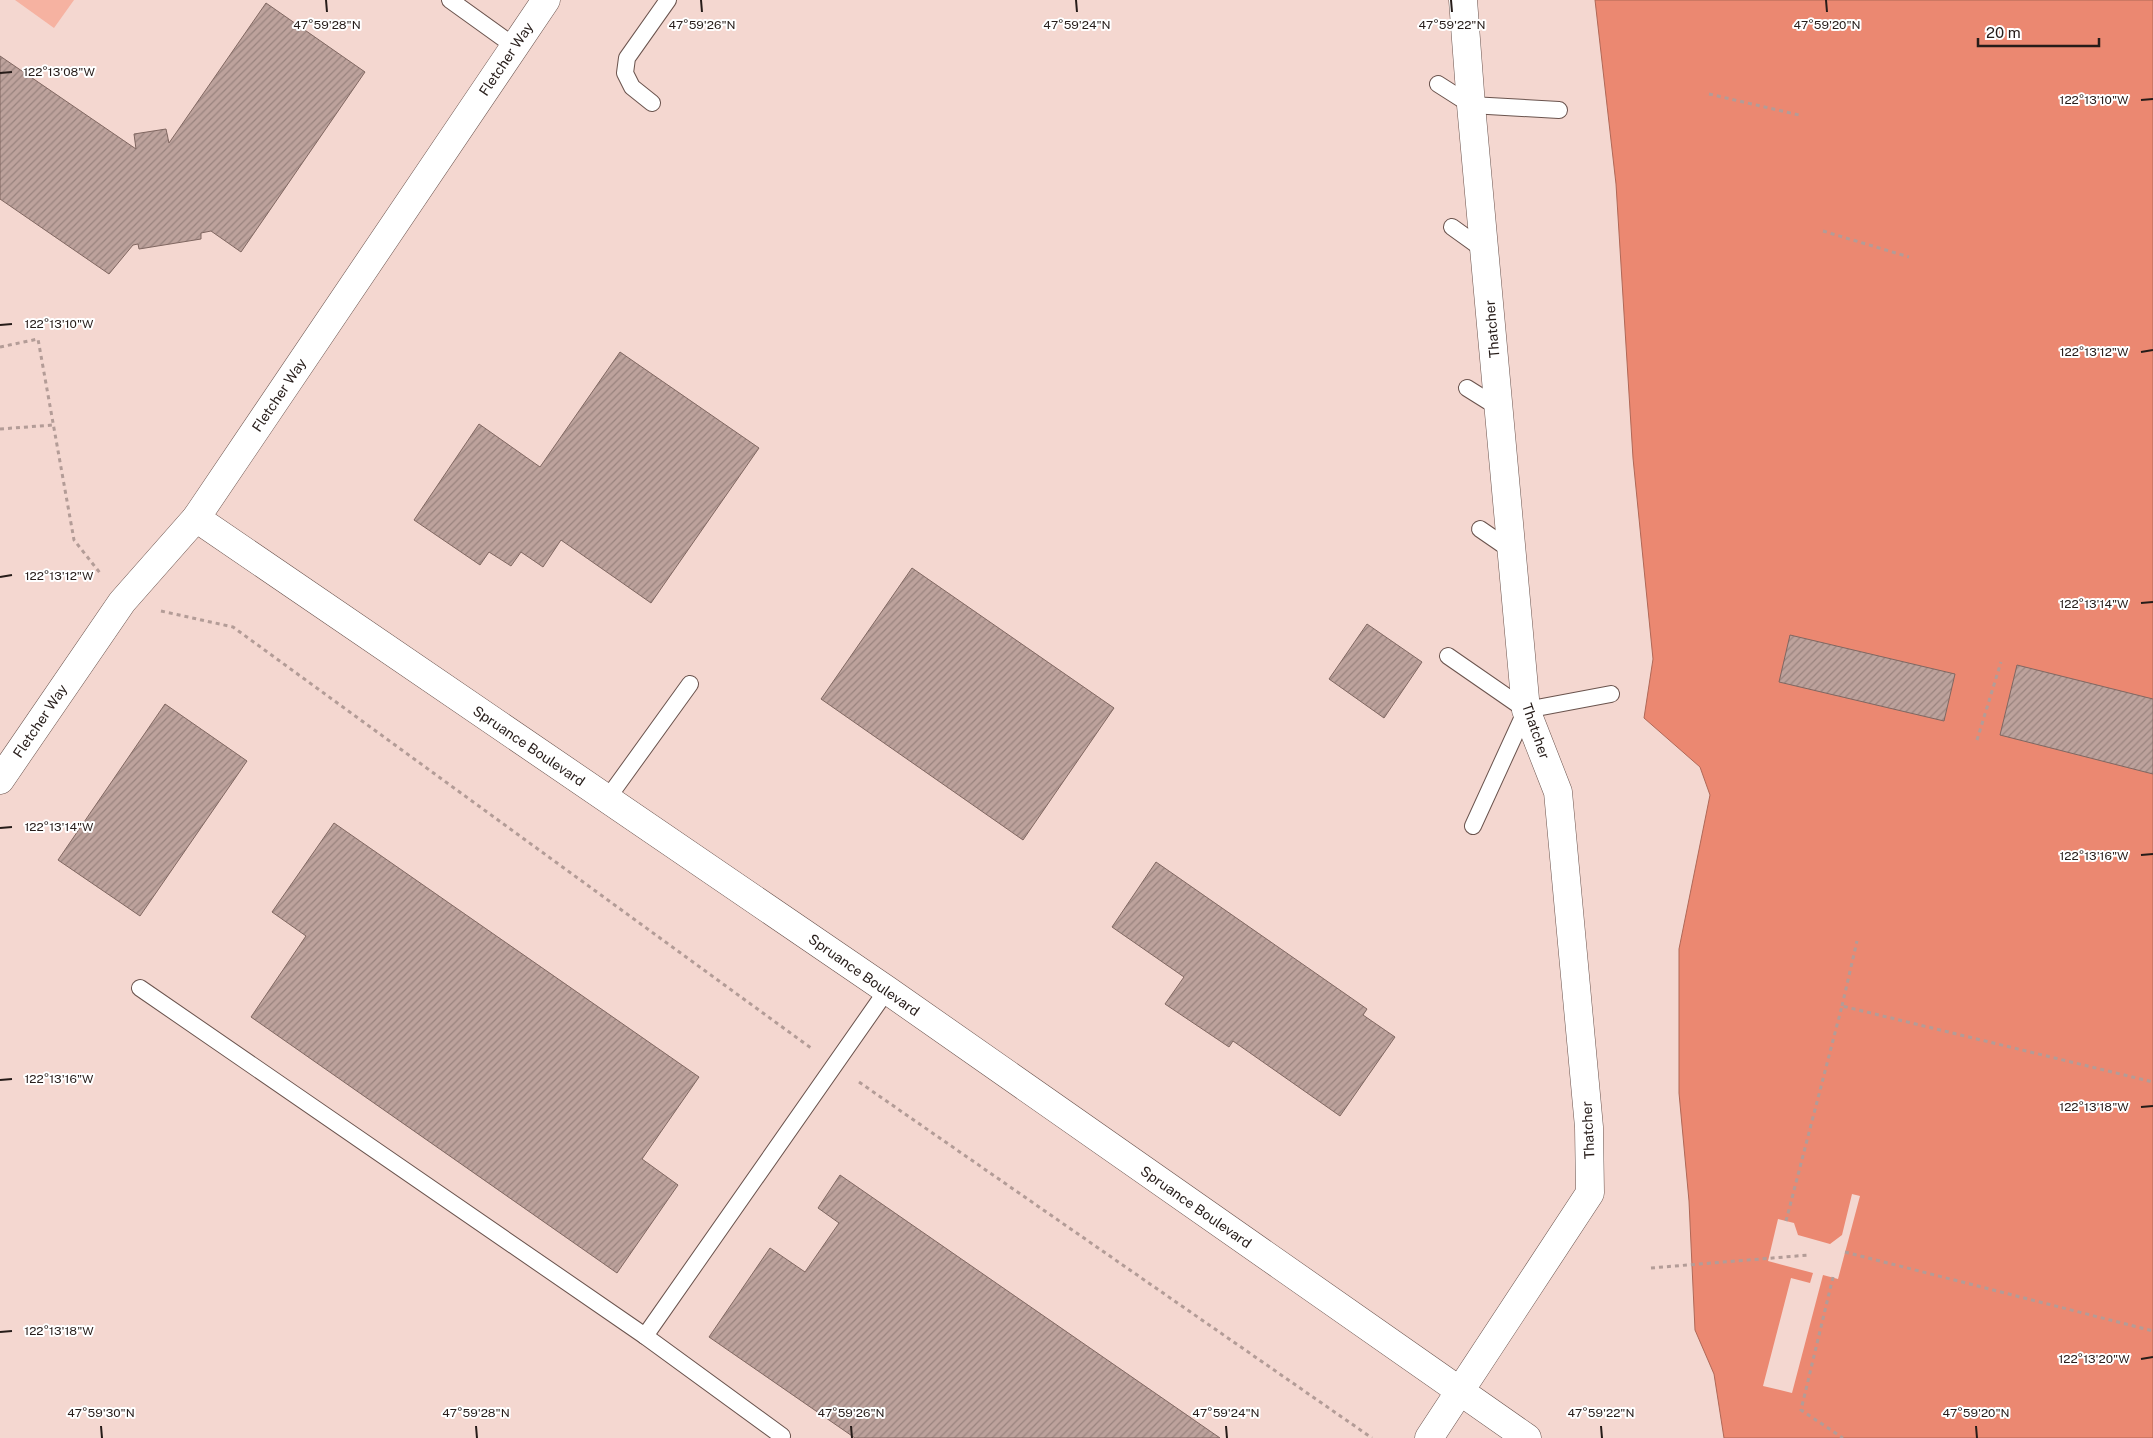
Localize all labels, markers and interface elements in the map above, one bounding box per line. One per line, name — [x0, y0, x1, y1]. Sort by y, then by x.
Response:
scale bar — [1978, 15, 2099, 47]
text: 47°59'28"N — [293, 18, 361, 32]
text: 47°59'26"N — [668, 18, 736, 32]
text: 47°59'24"N — [1043, 18, 1111, 32]
text: 47°59'22"N — [1419, 18, 1485, 32]
text: 47°59'20"N — [1793, 18, 1861, 32]
street label: Fletcher Way — [476, 19, 537, 99]
text: 20 m — [1986, 24, 2021, 41]
text: 122°13'08"W — [23, 65, 95, 79]
text: 122°13'10"W — [2060, 93, 2129, 107]
street label: Thatcher — [1482, 299, 1502, 359]
text: 122°13'10"W — [25, 317, 94, 331]
text: 122°13'12"W — [2060, 345, 2129, 359]
street label: Fletcher Way — [249, 355, 310, 435]
text: 122°13'12"W — [25, 569, 94, 583]
text: 122°13'14"W — [2059, 597, 2129, 611]
street label: Fletcher Way — [10, 681, 71, 761]
street label: Thatcher — [1519, 701, 1553, 761]
street label: Spruance Boulevard — [470, 703, 588, 789]
text: 122°13'14"W — [24, 820, 94, 834]
text: 122°13'16"W — [2059, 849, 2129, 863]
street label: Spruance Boulevard — [806, 931, 922, 1019]
text: 122°13'16"W — [24, 1072, 94, 1086]
text: 122°13'18"W — [2059, 1100, 2129, 1114]
street label: Thatcher — [1578, 1101, 1598, 1159]
street label: Spruance Boulevard — [1138, 1163, 1254, 1251]
text: 122°13'18"W — [24, 1324, 94, 1338]
text: 122°13'20"W — [2058, 1352, 2130, 1366]
text: 47°59'30"N — [67, 1406, 135, 1420]
text: 47°59'28"N — [442, 1406, 510, 1420]
text: 47°59'26"N — [817, 1406, 885, 1420]
text: 47°59'24"N — [1192, 1406, 1260, 1420]
text: 47°59'22"N — [1568, 1406, 1634, 1420]
text: 47°59'20"N — [1942, 1406, 2010, 1420]

